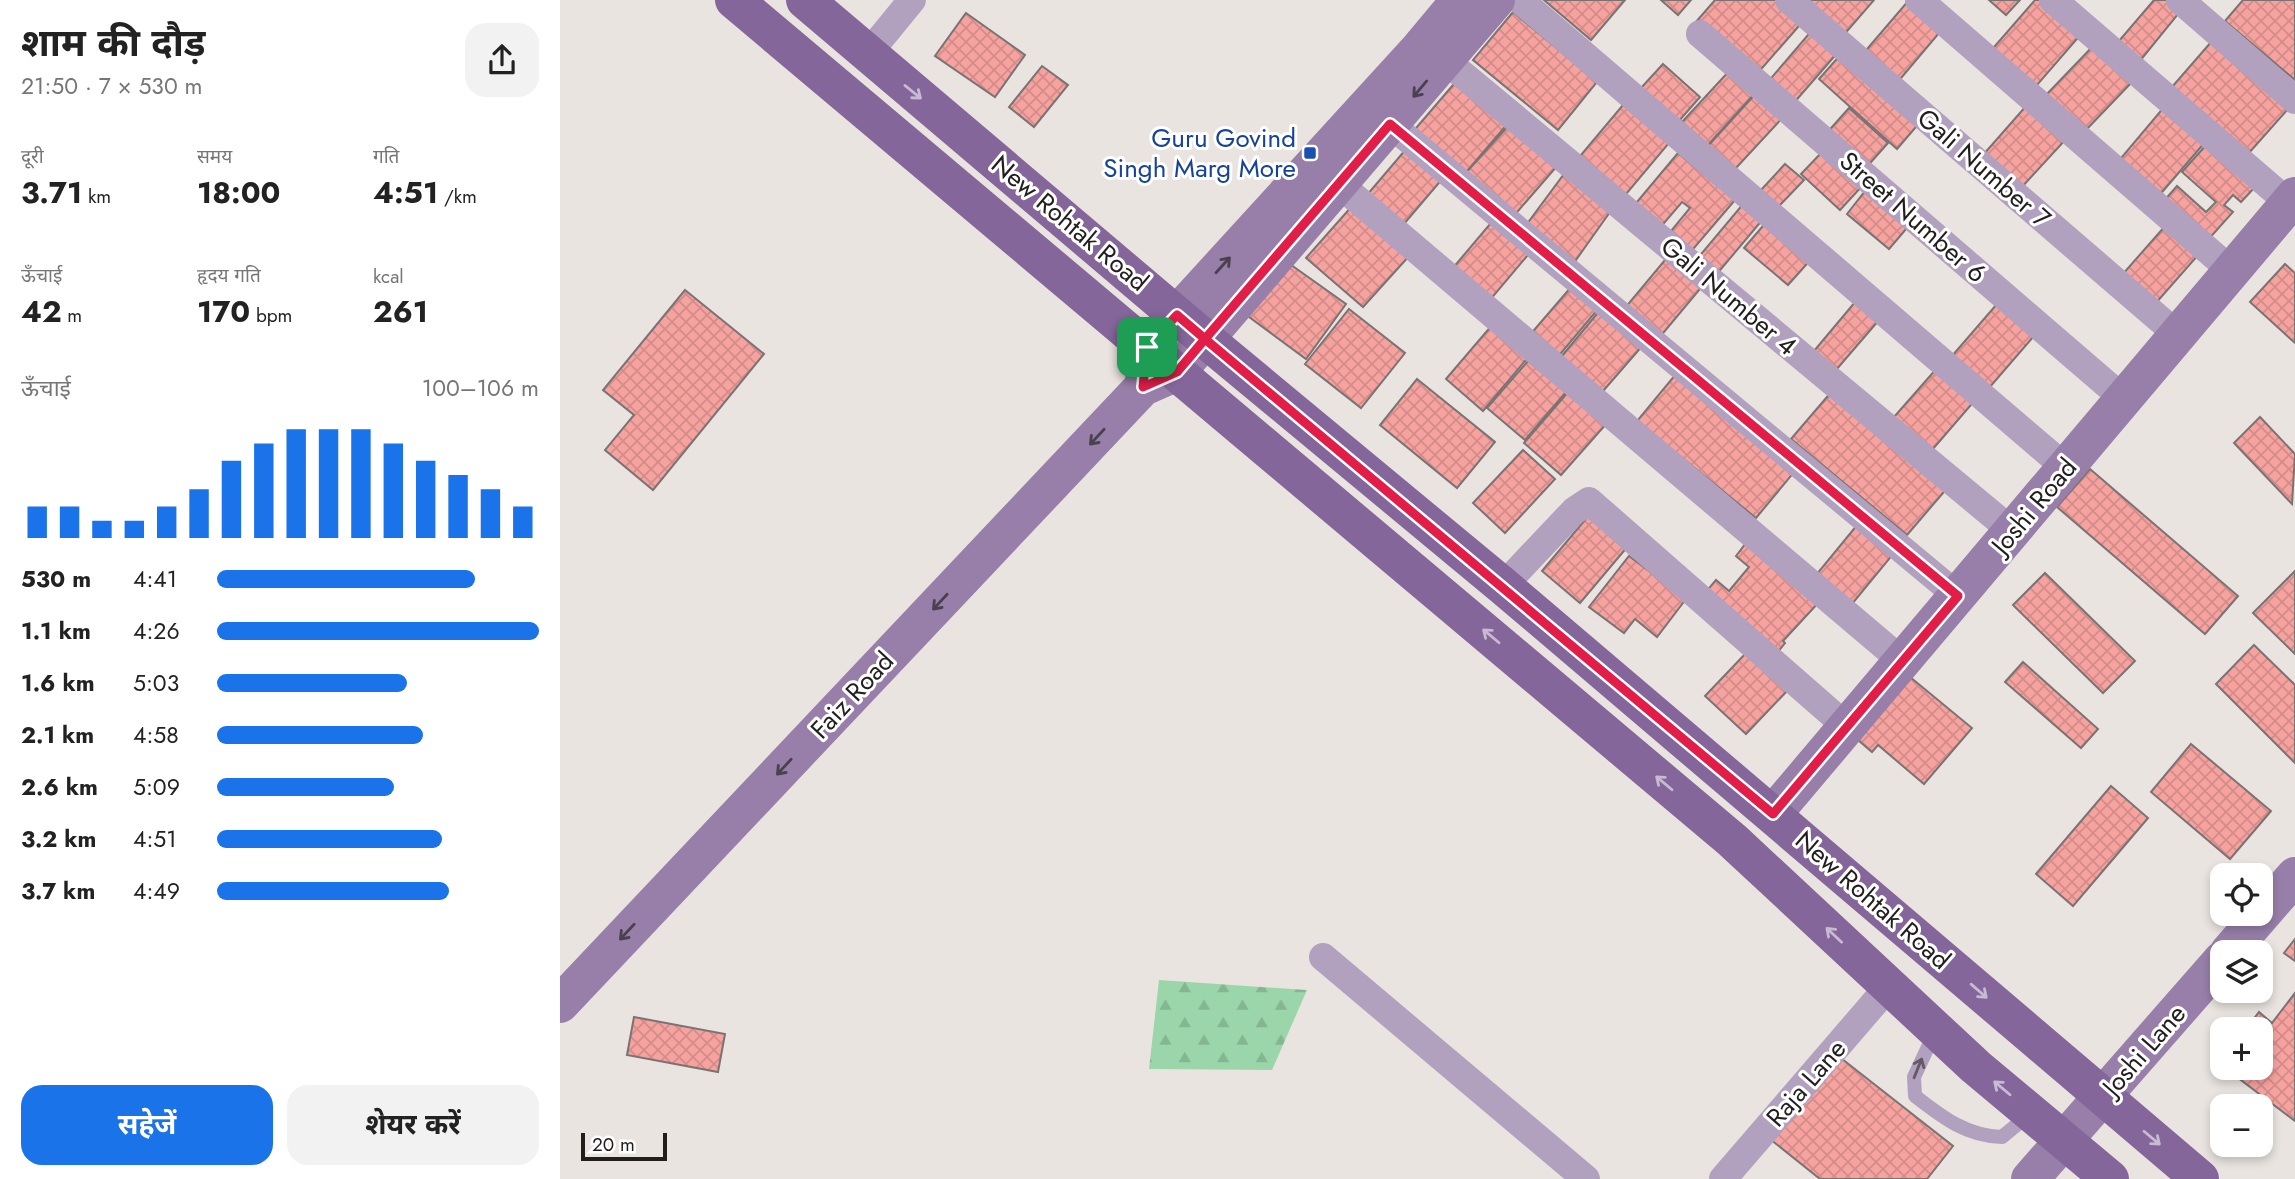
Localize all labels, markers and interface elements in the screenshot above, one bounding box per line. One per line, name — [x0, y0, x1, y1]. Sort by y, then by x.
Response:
text: शाम की दौड़ — [21, 15, 206, 70]
button: share — [465, 23, 539, 97]
text: 21:50 · 7 × 530 m — [21, 69, 203, 103]
one-way arrow — [1412, 80, 1428, 98]
one-way arrow — [904, 84, 922, 100]
street label: Gali Number 7 — [1909, 99, 2059, 237]
place label: Guru Govind Singh Marg More — [1103, 119, 1296, 187]
street label: Street Number 6 — [1831, 142, 1995, 292]
text: दूरी — [21, 143, 44, 170]
text: समय — [197, 143, 232, 170]
text: गति — [373, 143, 399, 170]
marker: Guru Govind Singh Marg More — [1302, 145, 1318, 161]
street label: New Rohtak Road — [983, 146, 1157, 300]
text: 3.71 — [21, 171, 82, 214]
text: 18:00 — [197, 171, 280, 214]
text: 4:51 — [373, 171, 438, 214]
text: km — [82, 183, 111, 210]
text: /km — [438, 183, 477, 210]
street label: Gali Number 4 — [1653, 228, 1805, 364]
one-way arrow — [1215, 256, 1231, 274]
text: ऊँचाई — [21, 262, 62, 289]
text: हृदय गति — [197, 262, 261, 289]
text: kcal — [373, 263, 404, 290]
text: 42 — [21, 290, 62, 333]
text: 170 — [197, 290, 250, 333]
text: 261 — [373, 290, 428, 333]
text: m — [62, 302, 82, 329]
text: bpm — [250, 302, 292, 329]
pin — [1117, 317, 1177, 377]
icon: arrive — [1128, 328, 1166, 366]
text: ऊँचाई — [21, 371, 71, 405]
text: 100–106 m — [422, 371, 539, 405]
one-way arrow — [1088, 428, 1105, 445]
street label: Joshi Road — [1980, 450, 2086, 565]
text: 530 m — [21, 562, 91, 596]
text: 4:41 — [133, 562, 177, 596]
one-way arrow — [932, 593, 949, 610]
text: 1.1 km — [21, 614, 91, 648]
text: 4:26 — [133, 614, 180, 648]
one-way arrow — [1482, 628, 1500, 644]
street label: Faiz Road — [802, 643, 902, 747]
text: 1.6 km — [21, 666, 95, 700]
text: 5:03 — [133, 666, 179, 700]
text: 2.1 km — [21, 718, 94, 752]
text: 4:58 — [133, 718, 179, 752]
one-way arrow — [775, 758, 792, 775]
text: 2.6 km — [21, 770, 98, 804]
text: 5:09 — [133, 770, 180, 804]
one-way arrow — [1656, 775, 1674, 791]
text: 3.2 km — [21, 822, 96, 856]
text: 4:51 — [133, 822, 177, 856]
street label: New Rohtak Road — [1787, 822, 1959, 978]
map controls — [2210, 863, 2273, 1157]
button: locate — [2210, 863, 2273, 926]
text: 3.7 km — [21, 874, 95, 908]
text: 4:49 — [133, 874, 180, 908]
one-way arrow — [619, 924, 636, 941]
one-way arrow — [1826, 926, 1843, 943]
button: layers — [2210, 940, 2273, 1003]
one-way arrow — [1969, 983, 1987, 999]
street label: Joshi Lane — [2091, 996, 2195, 1106]
button: + — [2210, 1017, 2273, 1080]
street label: Raja Lane — [1757, 1031, 1855, 1135]
one-way arrow — [1913, 1057, 1926, 1079]
one-way arrow — [1993, 1080, 2011, 1096]
button: सहेजें — [21, 1085, 273, 1165]
button: शेयर करें — [287, 1085, 539, 1165]
button: − — [2210, 1094, 2273, 1157]
scale bar — [581, 1130, 667, 1162]
one-way arrow — [2142, 1130, 2160, 1146]
text: 20 m — [592, 1131, 635, 1158]

